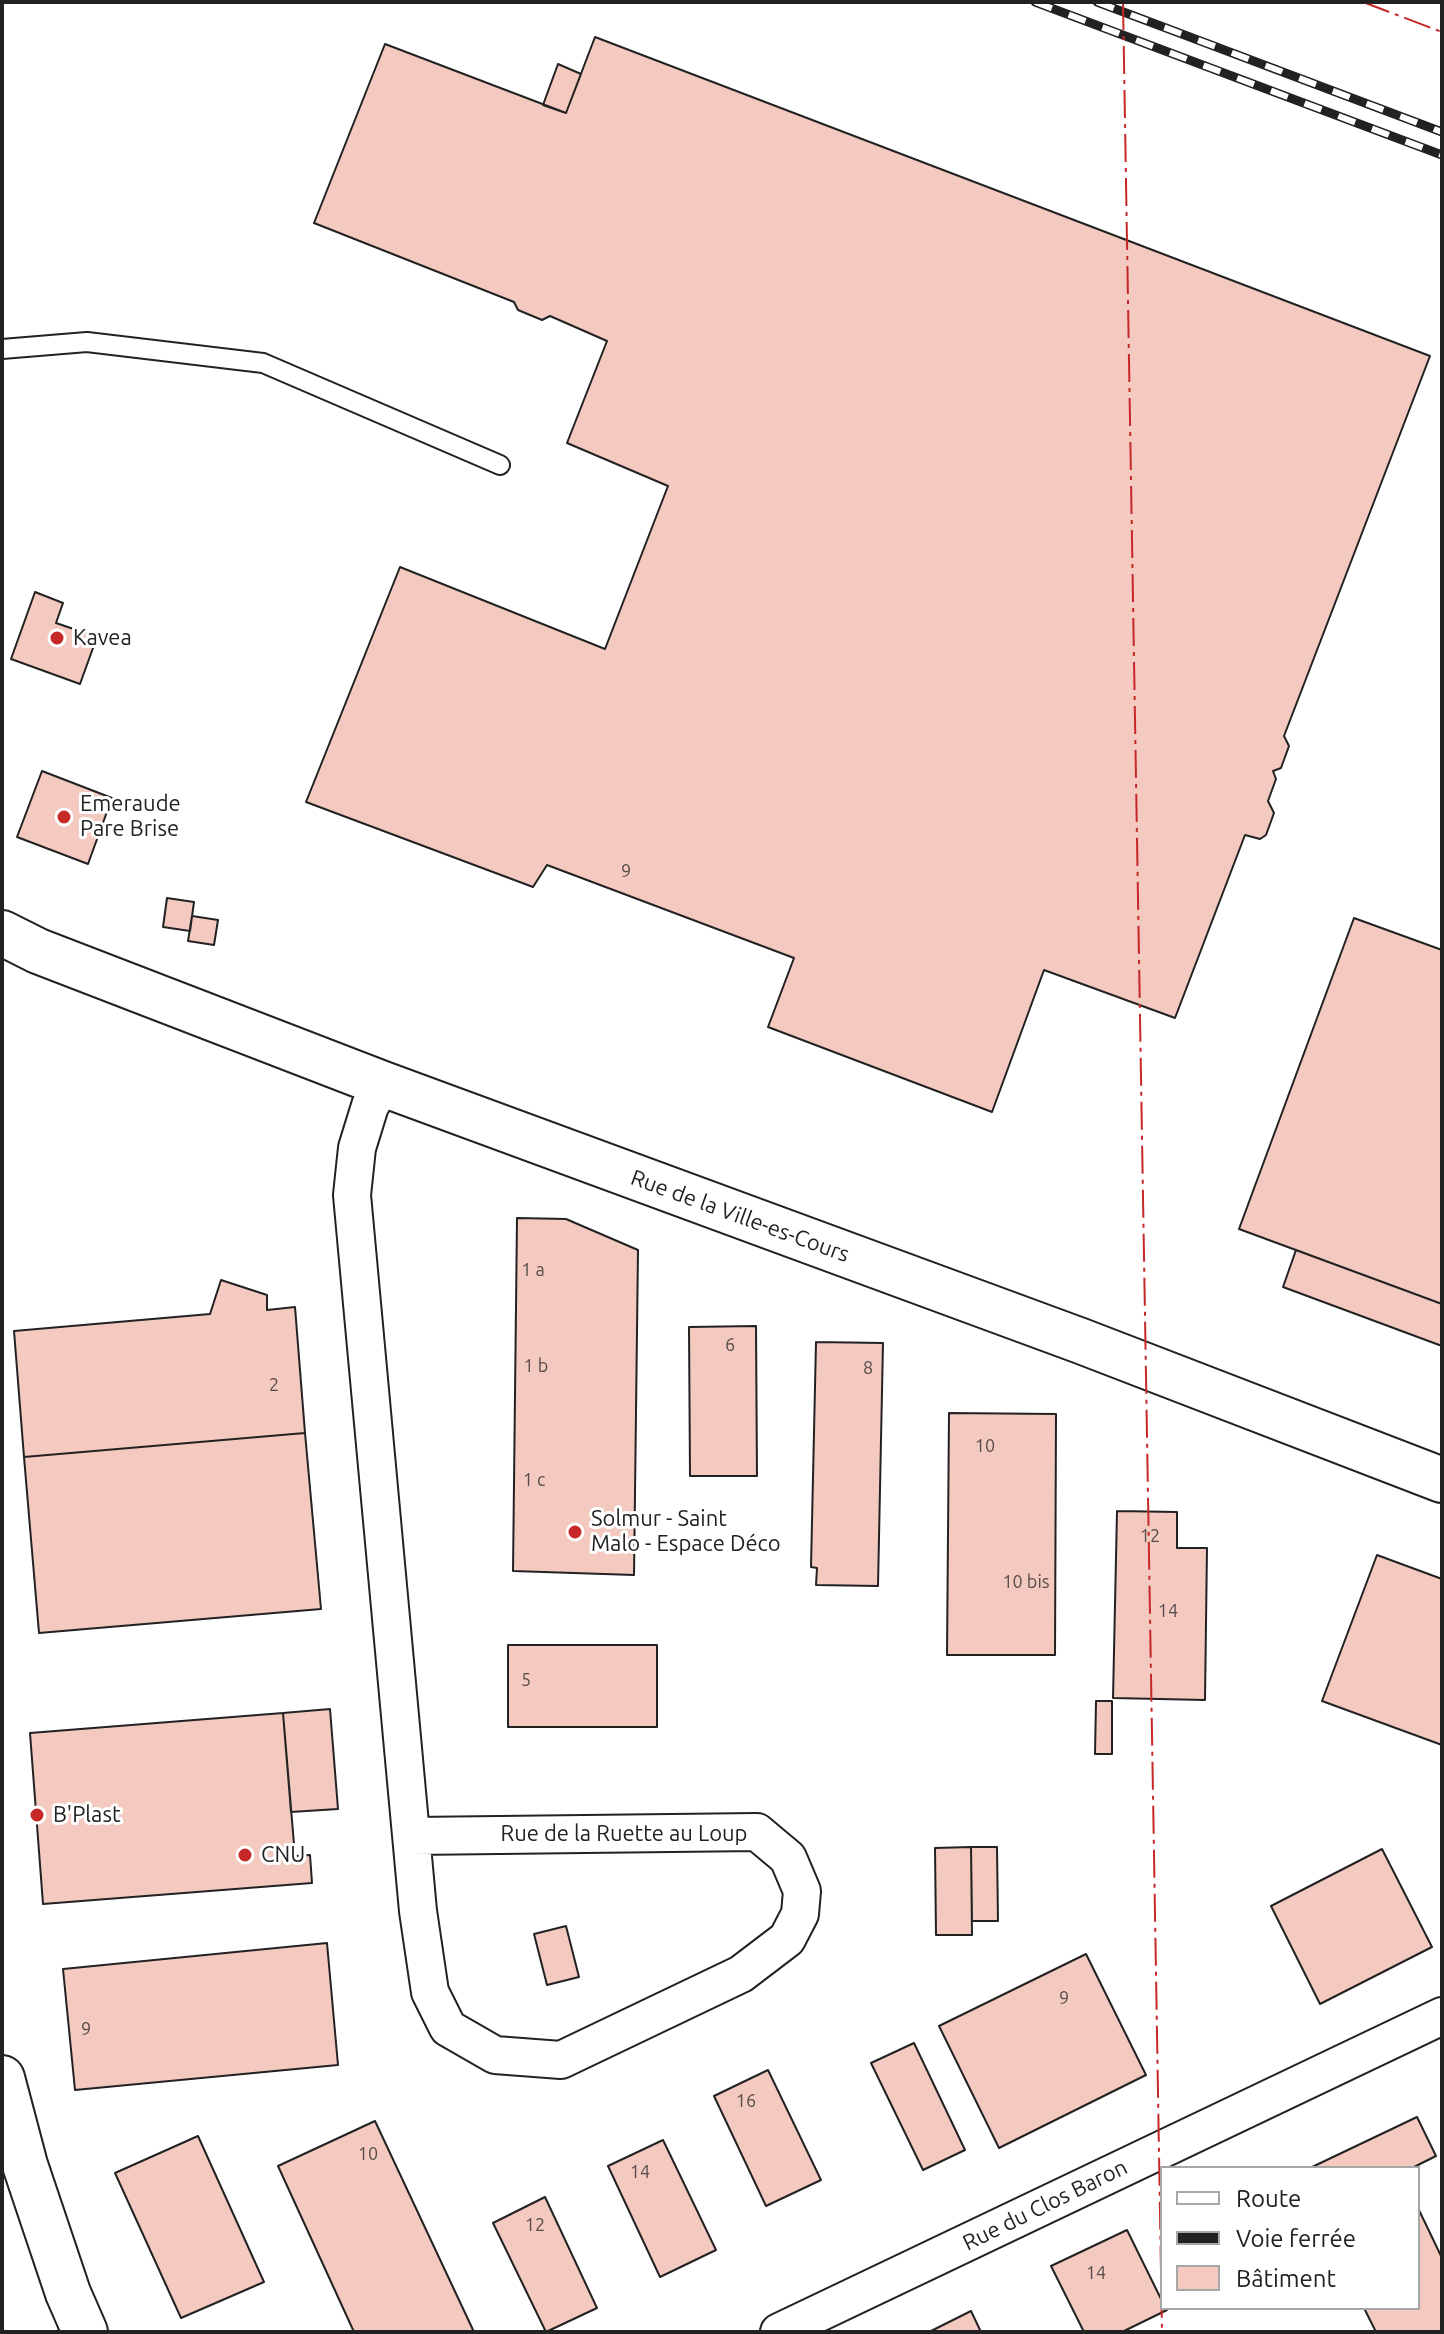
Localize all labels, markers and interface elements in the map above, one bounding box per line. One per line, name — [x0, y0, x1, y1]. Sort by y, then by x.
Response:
place label: Kavea — [73, 625, 132, 651]
marker: Kavea — [48, 629, 66, 647]
place label: Emeraude Pare Brise — [80, 791, 181, 842]
marker: Emeraude Pare Brise — [55, 808, 73, 826]
house number: 9 — [621, 860, 631, 882]
street label: Rue de la Ville-es-Cours — [627, 1164, 853, 1268]
house number: 1 a — [521, 1259, 545, 1281]
house number: 6 — [725, 1334, 735, 1356]
house number: 1 b — [524, 1355, 548, 1377]
house number: 8 — [863, 1357, 873, 1379]
house number: 2 — [269, 1374, 279, 1396]
house number: 10 — [975, 1435, 995, 1457]
house number: 1 c — [523, 1469, 545, 1491]
place label: Solmur - Saint Malo - Espace Déco — [591, 1506, 781, 1558]
marker: Solmur - Saint Malo - Espace Déco — [566, 1523, 584, 1541]
house number: 12 — [1140, 1525, 1160, 1547]
house number: 10 bis — [1002, 1571, 1050, 1593]
house number: 14 — [1158, 1600, 1178, 1622]
house number: 5 — [521, 1669, 531, 1691]
place label: B'Plast — [53, 1802, 121, 1828]
marker: B'Plast — [28, 1806, 46, 1824]
street label: Rue de la Ruette au Loup — [501, 1821, 747, 1847]
place label: CNU — [261, 1842, 305, 1868]
marker: CNU — [236, 1846, 254, 1864]
house number: 9 — [1059, 1987, 1069, 2009]
house number: 9 — [81, 2018, 91, 2040]
house number: 16 — [736, 2090, 756, 2112]
house number: 10 — [358, 2143, 378, 2165]
street label: Rue du Clos Baron — [958, 2154, 1132, 2256]
house number: 14 — [630, 2161, 650, 2183]
legend — [1160, 2166, 1420, 2310]
text: Route — [1236, 2185, 1301, 2212]
house number: 12 — [525, 2214, 545, 2236]
text: Voie ferrée — [1236, 2225, 1356, 2252]
house number: 14 — [1086, 2262, 1106, 2284]
text: Bâtiment — [1236, 2265, 1336, 2292]

